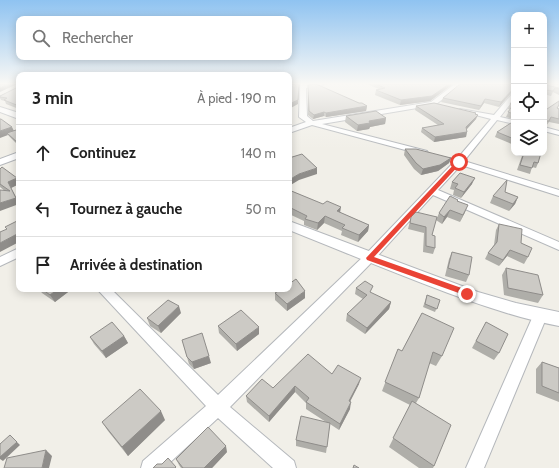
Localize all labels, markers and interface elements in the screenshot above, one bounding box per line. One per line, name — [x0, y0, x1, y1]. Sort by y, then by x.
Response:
map controls — [511, 12, 547, 156]
button: + — [511, 12, 547, 48]
search box — [16, 16, 292, 60]
icon: search — [30, 27, 52, 49]
text: Rechercher — [62, 29, 133, 47]
button: − — [511, 48, 547, 84]
button: locate — [511, 84, 547, 120]
text: 3 min — [32, 88, 73, 108]
text: À pied · 190 m — [197, 90, 276, 106]
button: layers — [511, 120, 547, 156]
icon: ahead — [32, 142, 54, 164]
text: Continuez — [70, 144, 136, 162]
text: 140 m — [241, 145, 276, 161]
route start — [450, 153, 468, 171]
icon: left — [32, 198, 54, 220]
text: Tournez à gauche — [70, 200, 182, 218]
text: 50 m — [246, 201, 276, 217]
icon: arrive — [32, 254, 54, 276]
text: Arrivée à destination — [70, 256, 202, 274]
route end — [458, 285, 476, 303]

